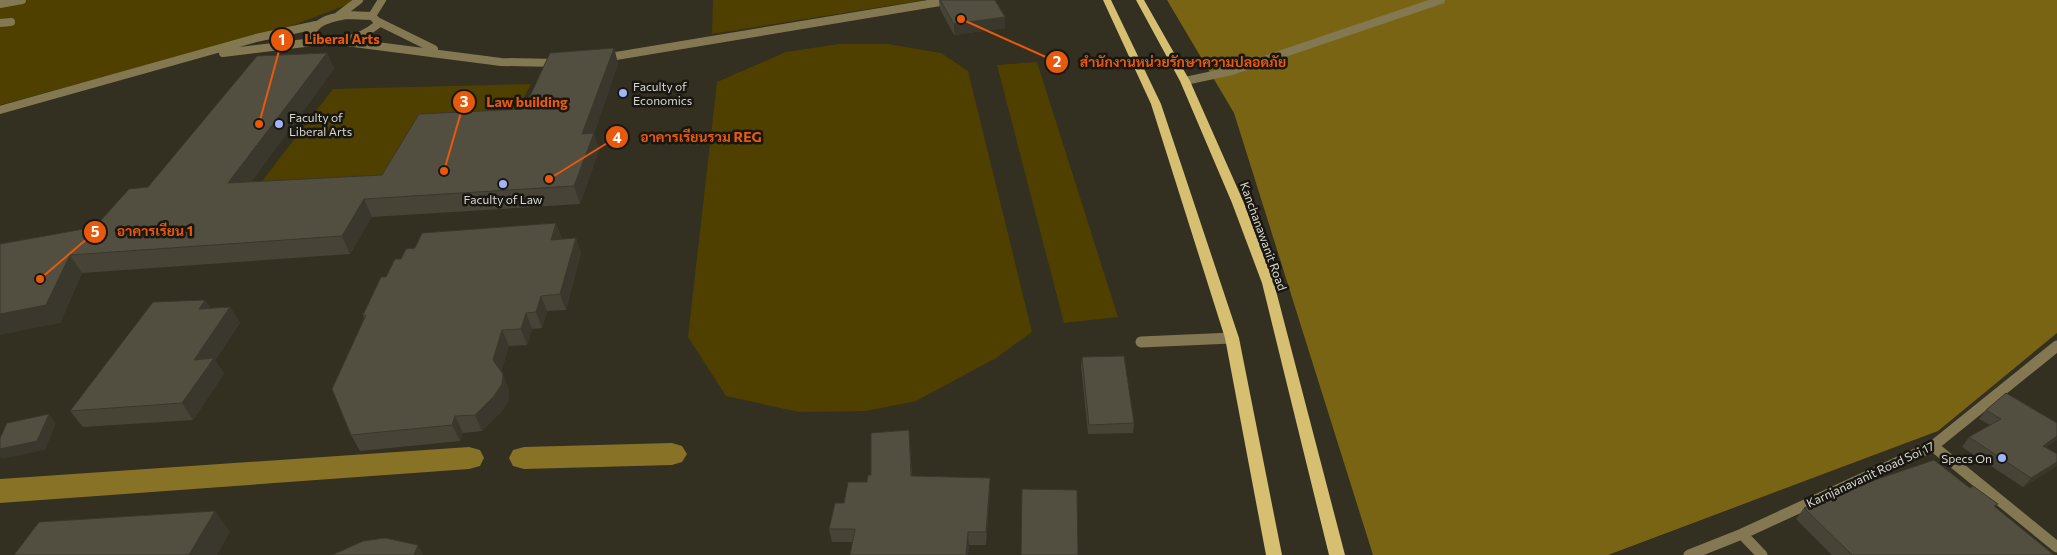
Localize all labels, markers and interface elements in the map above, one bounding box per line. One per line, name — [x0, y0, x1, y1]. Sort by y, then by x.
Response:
callout: Liberal Arts — [270, 25, 390, 54]
text: 1 — [279, 30, 285, 48]
text: Liberal Arts — [304, 30, 380, 47]
callout: สำนักงานหน่วยรักษาความปลอดภัย — [1045, 47, 1296, 76]
text: 2 — [1053, 52, 1061, 70]
text: สำนักงานหน่วยรักษาความปลอดภัย — [1080, 53, 1286, 70]
place label: Faculty of Economics — [633, 79, 692, 107]
marker: Faculty of Economics — [617, 87, 629, 99]
callout: Law building — [452, 88, 578, 117]
text: 3 — [460, 92, 469, 110]
text: Law building — [486, 93, 568, 110]
place label: Faculty of Liberal Arts — [289, 110, 352, 138]
marker: Faculty of Liberal Arts — [273, 118, 285, 130]
callout: อาคารเรียนรวม REG — [605, 123, 771, 152]
text: 4 — [612, 128, 622, 146]
text: อาคารเรียนรวม REG — [640, 128, 762, 145]
marker: Faculty of Law — [497, 178, 509, 190]
street label: Kanchanawanit Road — [1238, 180, 1290, 292]
place label: Faculty of Law — [464, 192, 543, 206]
callout: อาคารเรียน 1 — [82, 217, 204, 246]
text: 5 — [91, 222, 100, 240]
text: อาคารเรียน 1 — [117, 222, 193, 239]
street label: Karnjanavanit Road Soi 17 — [1804, 438, 1936, 510]
place label: Specs On — [1941, 451, 1992, 465]
marker: Specs On — [1996, 452, 2008, 464]

